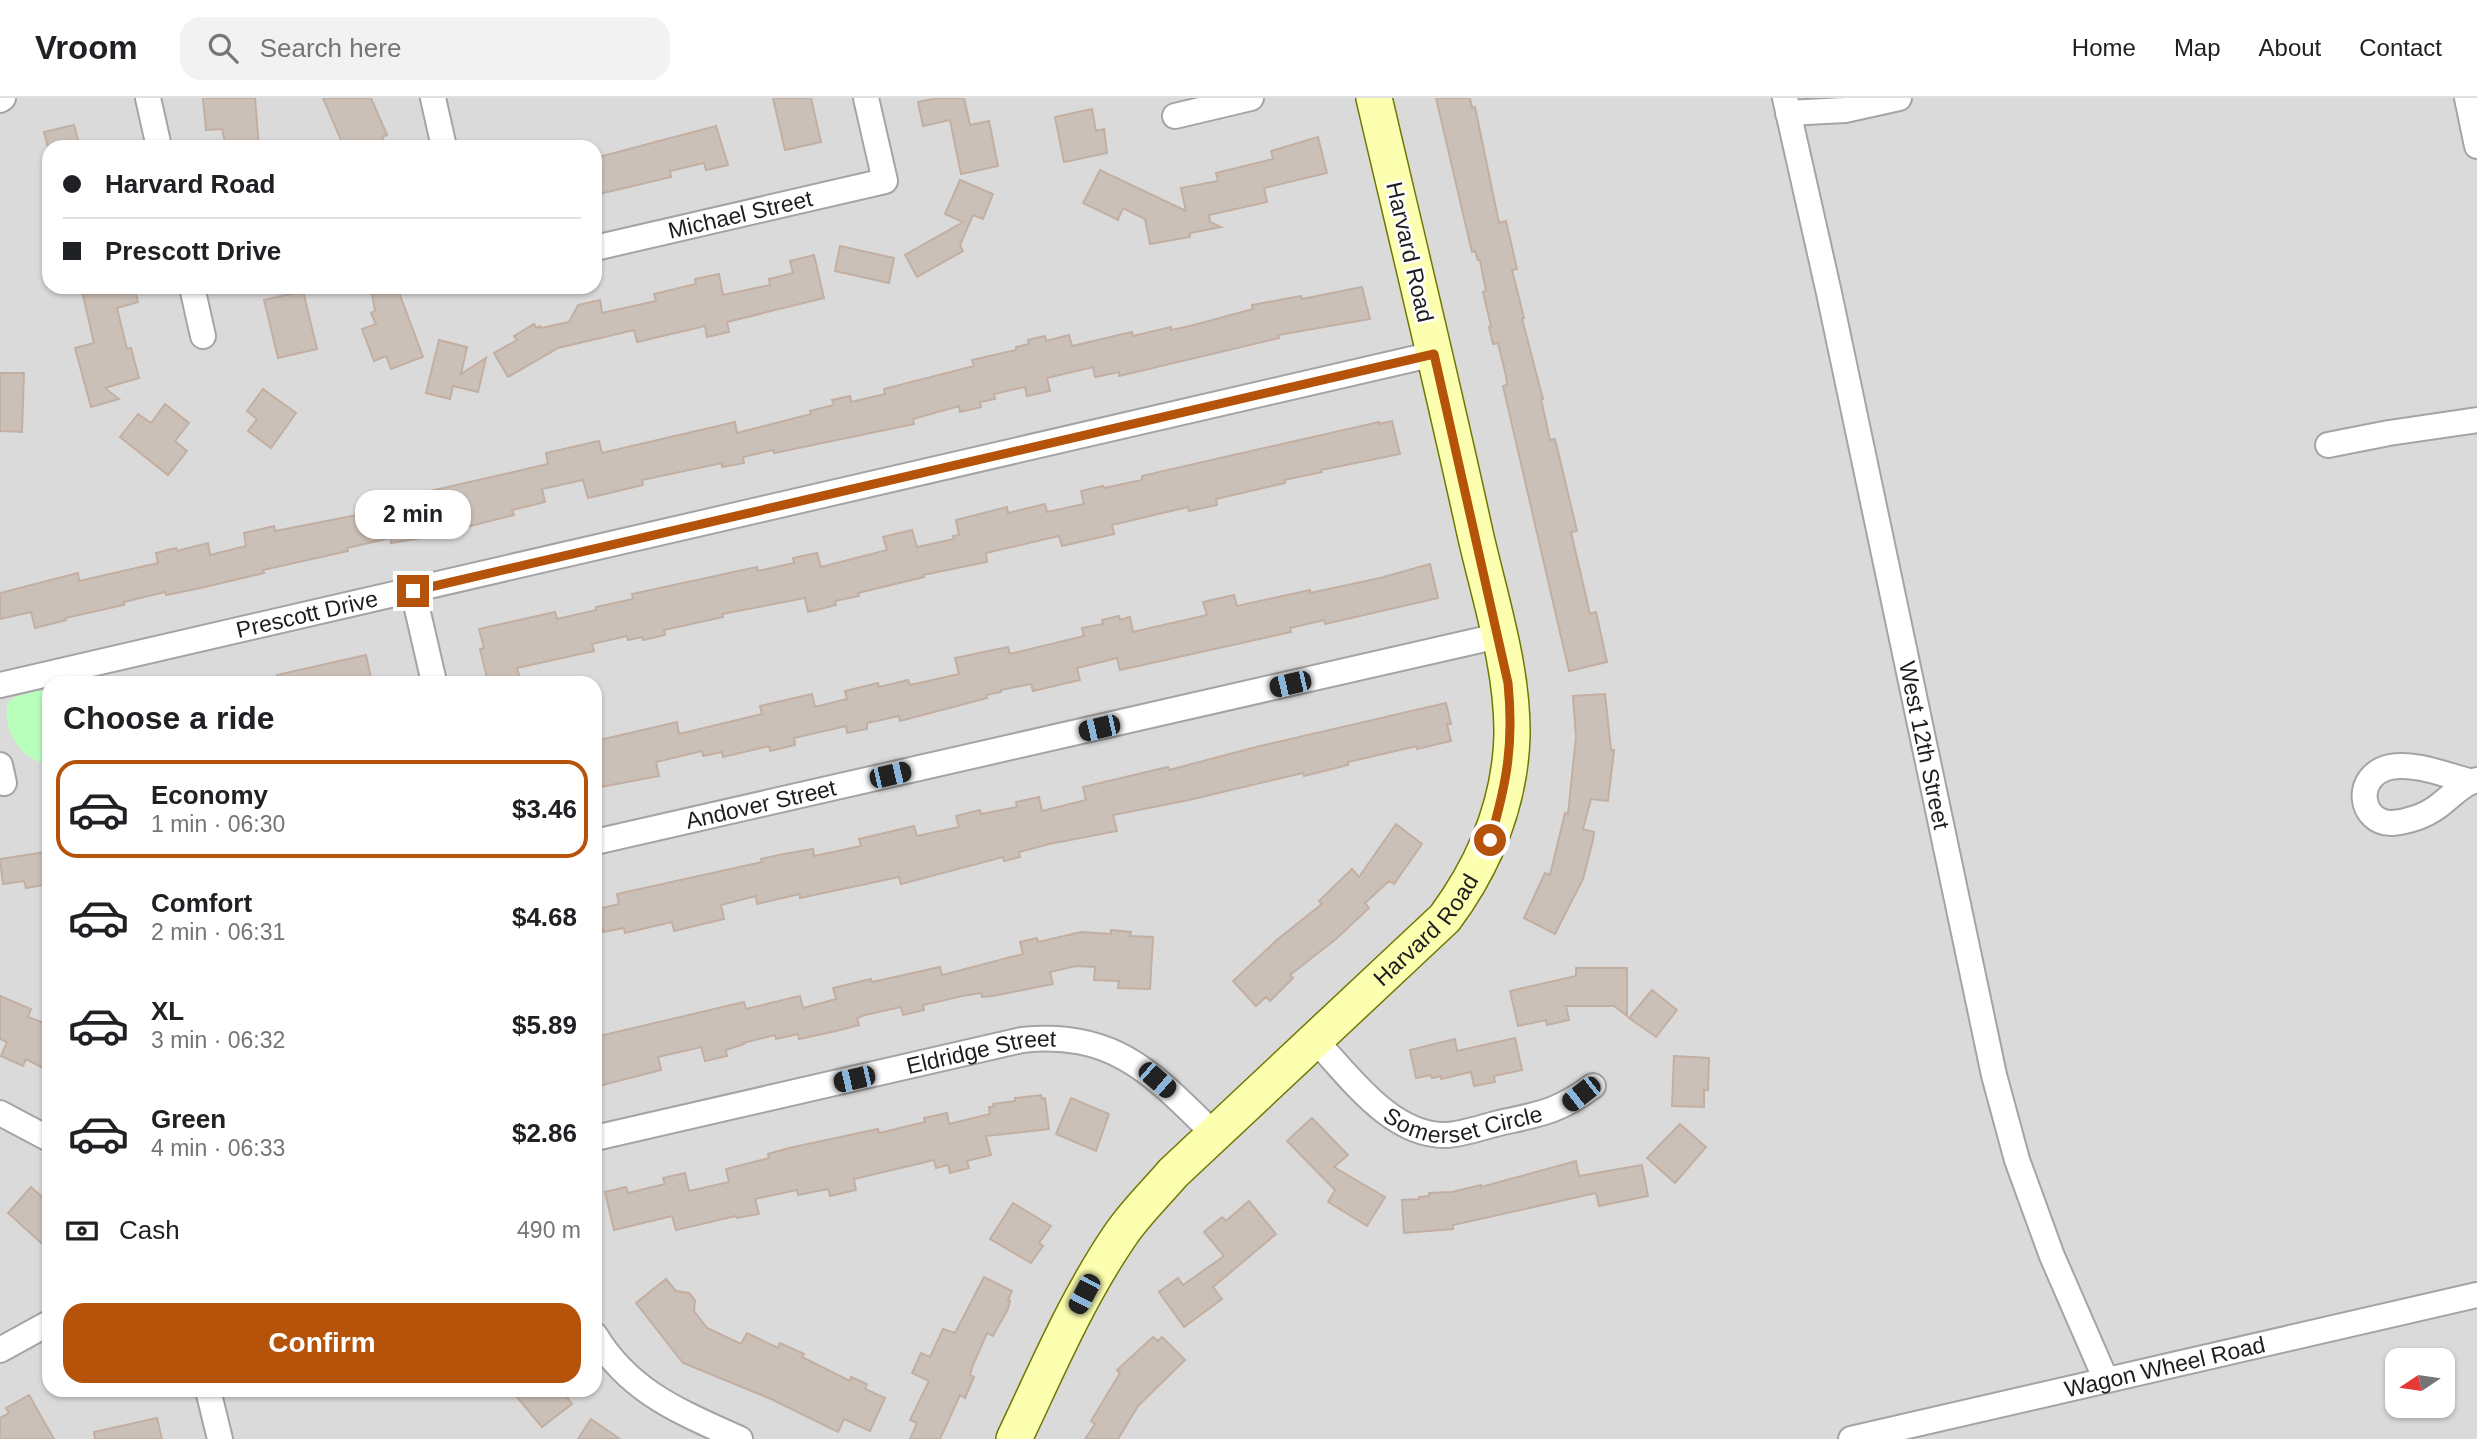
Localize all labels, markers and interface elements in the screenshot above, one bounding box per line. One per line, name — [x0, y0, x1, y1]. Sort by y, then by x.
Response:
search box — [180, 17, 670, 80]
text: Vroom — [35, 29, 138, 66]
icon: search — [204, 29, 242, 67]
text: Search here — [260, 33, 401, 63]
text: Home — [2072, 34, 2136, 61]
text: Map — [2174, 34, 2221, 61]
text: About — [2259, 34, 2321, 61]
text: Contact — [2359, 34, 2442, 61]
text: Harvard Road — [105, 169, 276, 199]
street label: Harvard Road — [1381, 179, 1439, 325]
street label: Michael Street — [666, 185, 815, 244]
text: Prescott Drive — [105, 236, 281, 266]
callout: 2 min — [355, 490, 471, 538]
text: 2 min — [383, 501, 443, 527]
route end — [397, 575, 429, 607]
street label: Prescott Drive — [234, 585, 380, 643]
street label: West 12th Street — [1894, 659, 1955, 832]
car — [1268, 669, 1313, 699]
text: Choose a ride — [63, 700, 275, 736]
car — [1077, 713, 1122, 743]
car — [868, 760, 913, 790]
street label: Andover Street — [683, 774, 839, 834]
icon: car — [67, 778, 130, 841]
text: Economy — [151, 780, 268, 810]
text: $3.46 — [512, 794, 577, 824]
text: 1 min · 06:30 — [151, 811, 285, 837]
route start — [1474, 824, 1506, 856]
street label: Harvard Road — [1368, 869, 1483, 991]
icon: car — [67, 886, 130, 949]
text: Comfort — [151, 888, 252, 918]
text: $4.68 — [512, 902, 577, 932]
text: 2 min · 06:31 — [151, 919, 285, 945]
icon: car — [67, 994, 130, 1057]
text: XL — [151, 996, 184, 1026]
text: $5.89 — [512, 1010, 577, 1040]
street label: Eldridge Street — [904, 1026, 1057, 1079]
text: 3 min · 06:32 — [151, 1027, 285, 1053]
car — [1135, 1058, 1180, 1102]
car — [832, 1064, 877, 1094]
car — [1558, 1073, 1605, 1115]
street label: Somerset Circle — [1379, 1100, 1545, 1148]
icon: car — [67, 1102, 130, 1165]
text: Green — [151, 1104, 226, 1134]
text: $2.86 — [512, 1118, 577, 1148]
text: 4 min · 06:33 — [151, 1135, 285, 1161]
icon: cash — [63, 1212, 101, 1250]
text: Cash — [119, 1215, 180, 1245]
text: 490 m — [517, 1217, 581, 1243]
car — [1065, 1271, 1104, 1317]
button: Confirm — [63, 1303, 581, 1383]
street label: Wagon Wheel Road — [2062, 1331, 2268, 1402]
north arrow — [2385, 1348, 2455, 1418]
map controls — [2385, 1348, 2455, 1418]

